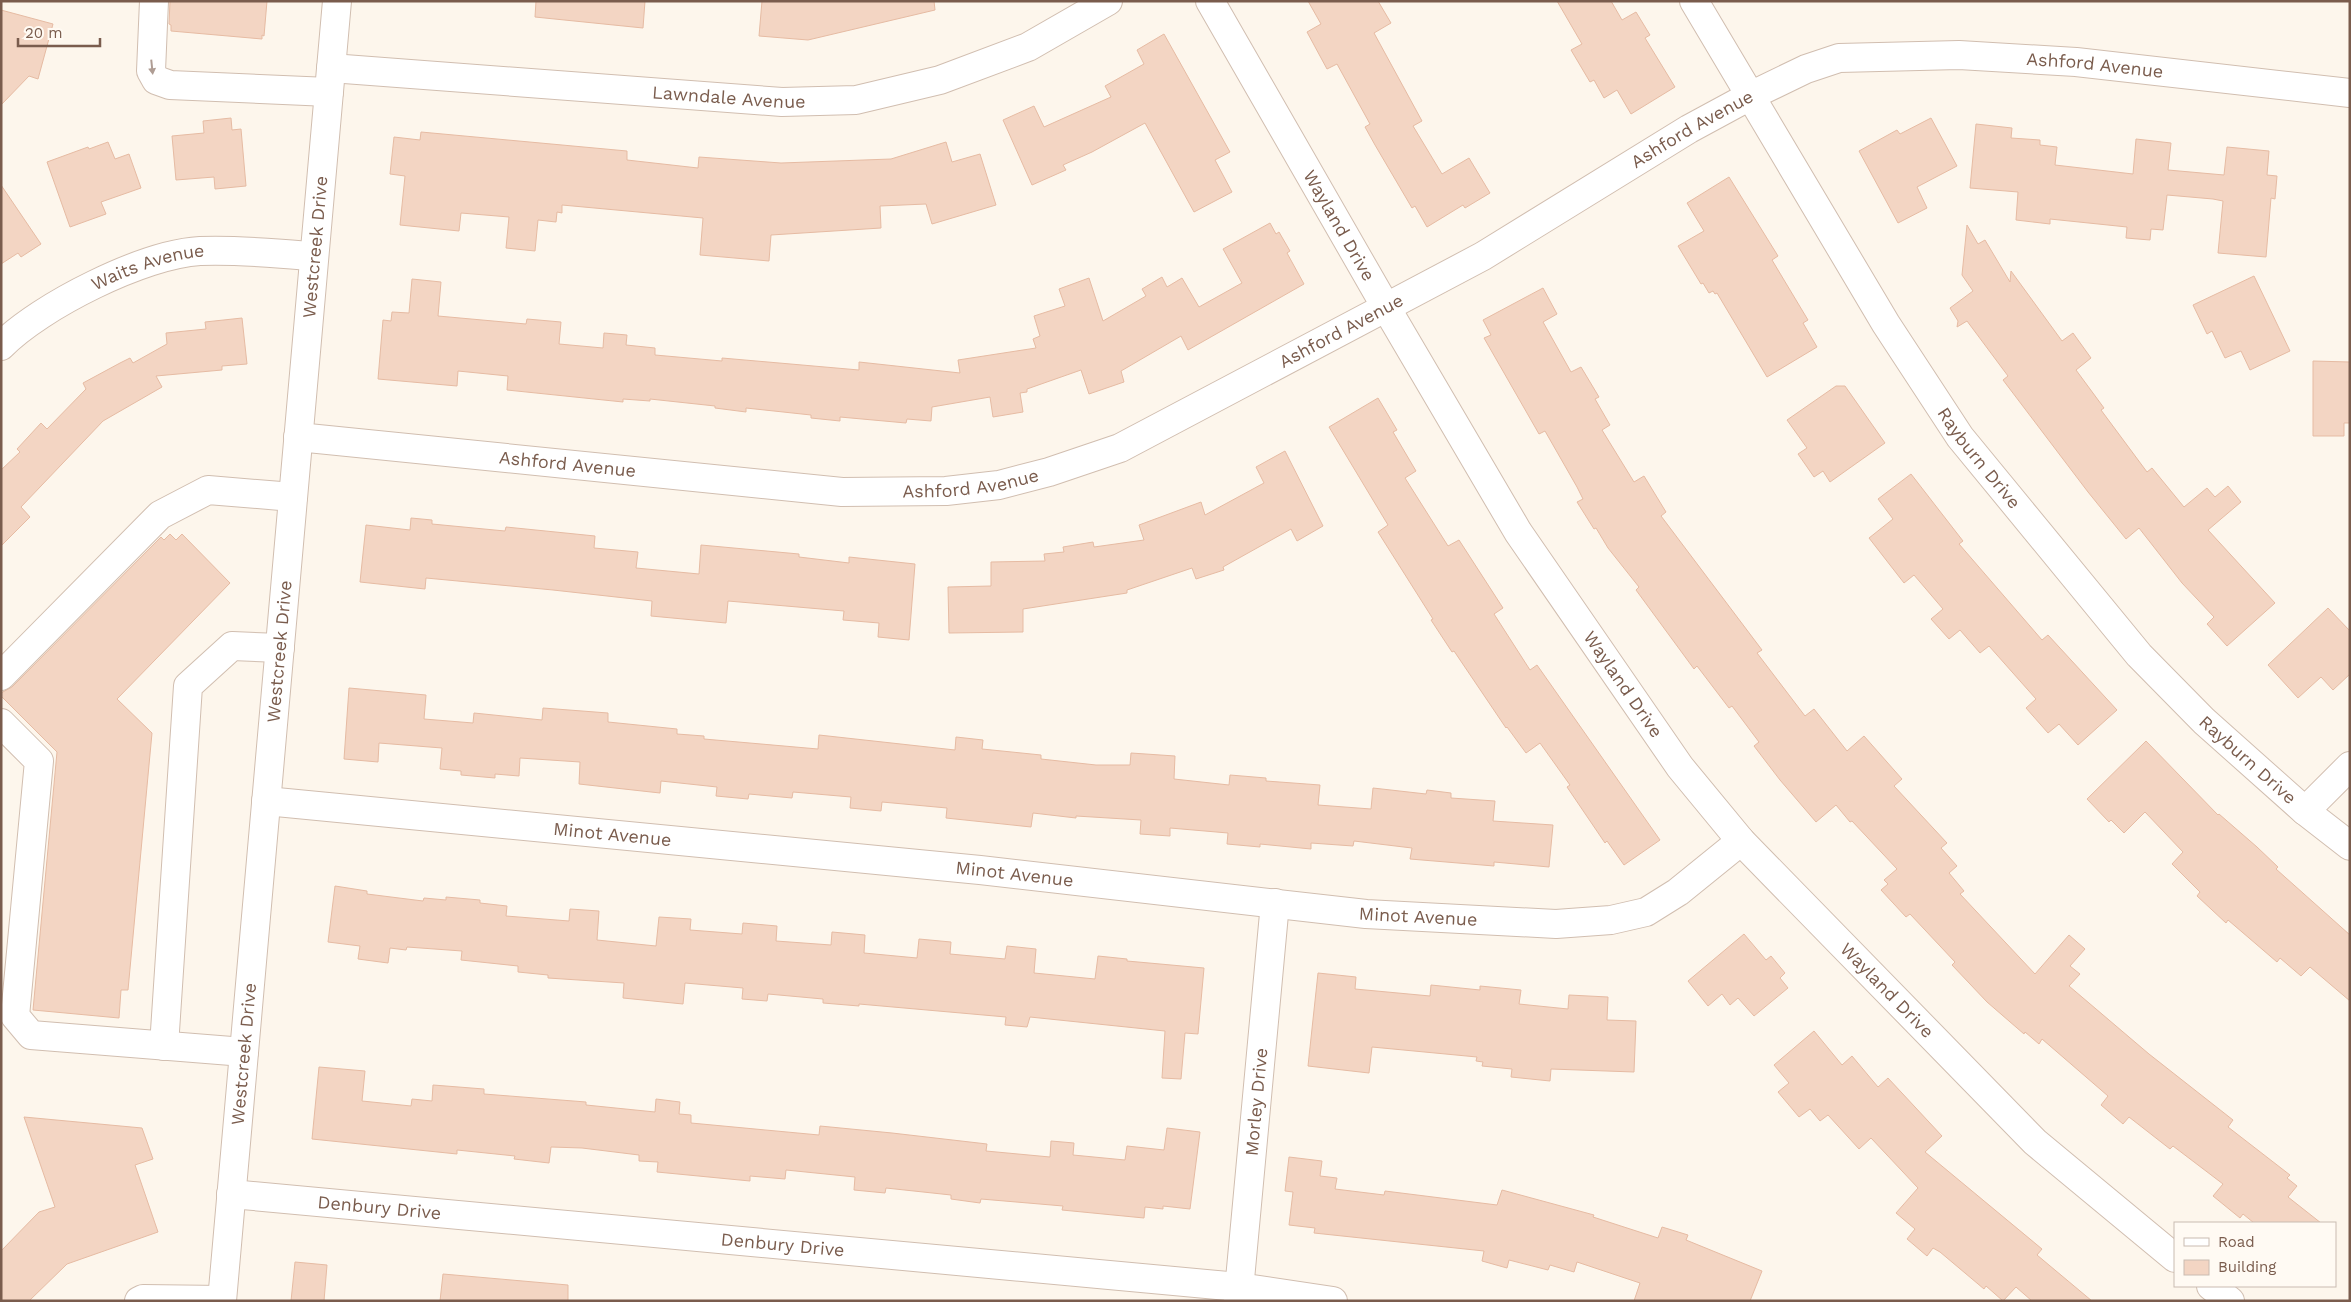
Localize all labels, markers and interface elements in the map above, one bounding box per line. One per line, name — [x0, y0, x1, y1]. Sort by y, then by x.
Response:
scale bar — [18, 15, 100, 47]
text: 20 m — [25, 24, 63, 42]
street label: Ashford Avenue — [2026, 48, 2164, 82]
one-way arrow — [149, 60, 157, 76]
street label: Lawndale Avenue — [652, 81, 806, 112]
street label: Ashford Avenue — [1627, 85, 1757, 172]
street label: Wayland Drive — [1299, 166, 1380, 285]
street label: Westcreek Drive — [298, 175, 331, 319]
street label: Waits Avenue — [88, 240, 205, 294]
street label: Ashford Avenue — [1275, 289, 1407, 372]
street label: Rayburn Drive — [1933, 403, 2025, 513]
street label: Ashford Avenue — [498, 446, 637, 481]
street label: Ashford Avenue — [902, 464, 1041, 501]
street label: Westcreek Drive — [262, 579, 296, 724]
street label: Wayland Drive — [1579, 627, 1668, 741]
street label: Rayburn Drive — [2195, 711, 2301, 808]
street label: Minot Avenue — [552, 818, 672, 850]
street label: Minot Avenue — [954, 857, 1075, 891]
street label: Minot Avenue — [1358, 903, 1478, 930]
street label: Wayland Drive — [1836, 938, 1938, 1042]
street label: Westcreek Drive — [227, 982, 260, 1126]
street label: Morley Drive — [1241, 1047, 1272, 1157]
street label: Denbury Drive — [317, 1191, 442, 1223]
legend — [2174, 1222, 2336, 1287]
street label: Denbury Drive — [720, 1228, 845, 1261]
text: Road — [2218, 1233, 2255, 1251]
text: Building — [2218, 1258, 2276, 1276]

